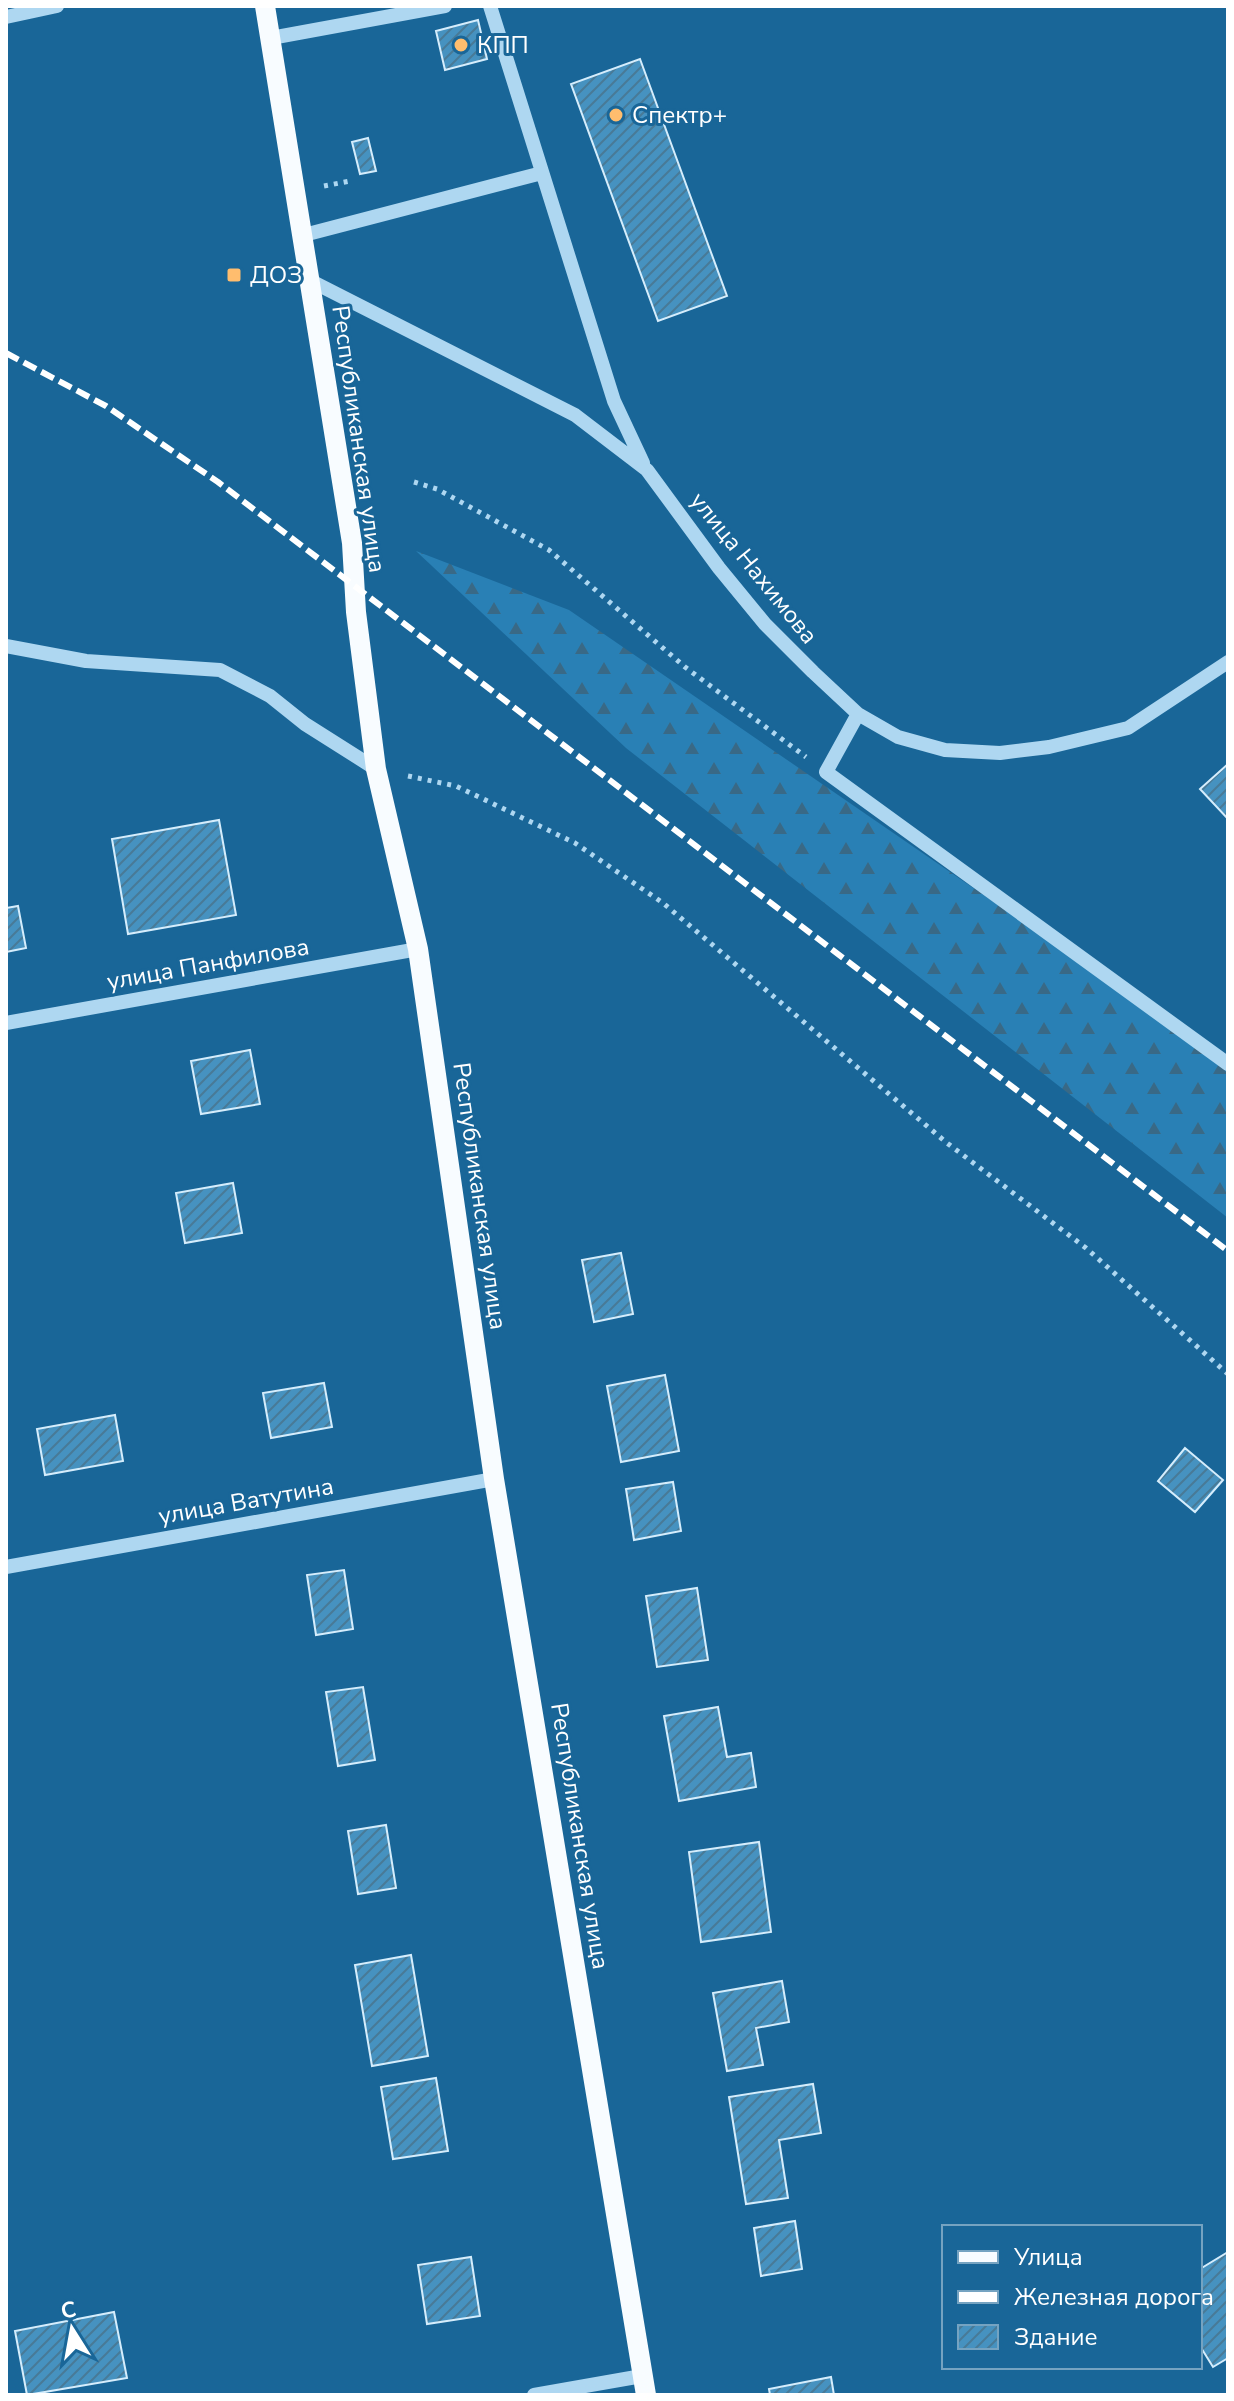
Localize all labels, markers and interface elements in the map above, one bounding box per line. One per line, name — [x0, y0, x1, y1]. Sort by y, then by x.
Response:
place label: КПП — [477, 29, 529, 61]
marker: КПП — [452, 36, 470, 54]
place label: Спектр+ — [632, 99, 727, 131]
marker: Спектр+ — [607, 106, 625, 124]
place label: ДОЗ — [250, 259, 302, 291]
marker: ДОЗ — [225, 266, 243, 284]
street label: Республиканская улица — [324, 303, 394, 575]
street label: улица Нахимова — [683, 485, 825, 651]
street label: улица Панфилова — [104, 930, 312, 998]
street label: Республиканская улица — [445, 1060, 515, 1332]
street label: улица Ватутина — [156, 1470, 336, 1532]
street label: Республиканская улица — [543, 1700, 617, 1972]
legend — [942, 2225, 1202, 2369]
text: Улица — [1013, 2241, 1083, 2273]
text: Железная дорога — [1014, 2281, 1214, 2313]
north arrow — [32, 2289, 112, 2369]
text: С — [58, 2294, 79, 2327]
text: Здание — [1014, 2321, 1098, 2353]

